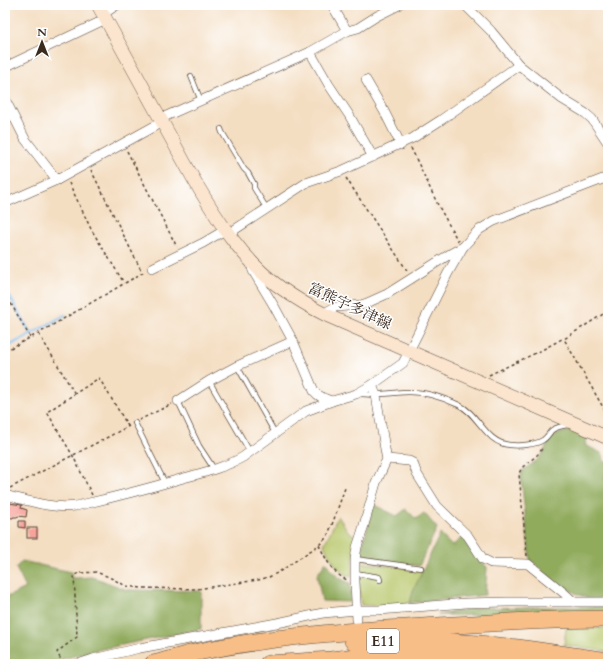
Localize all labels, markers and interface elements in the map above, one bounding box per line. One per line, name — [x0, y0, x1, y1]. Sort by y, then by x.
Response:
north arrow — [22, 22, 62, 62]
text: N — [37, 25, 47, 40]
street label: 富熊宇多津線 — [305, 278, 395, 334]
road number: E11 — [367, 629, 399, 653]

